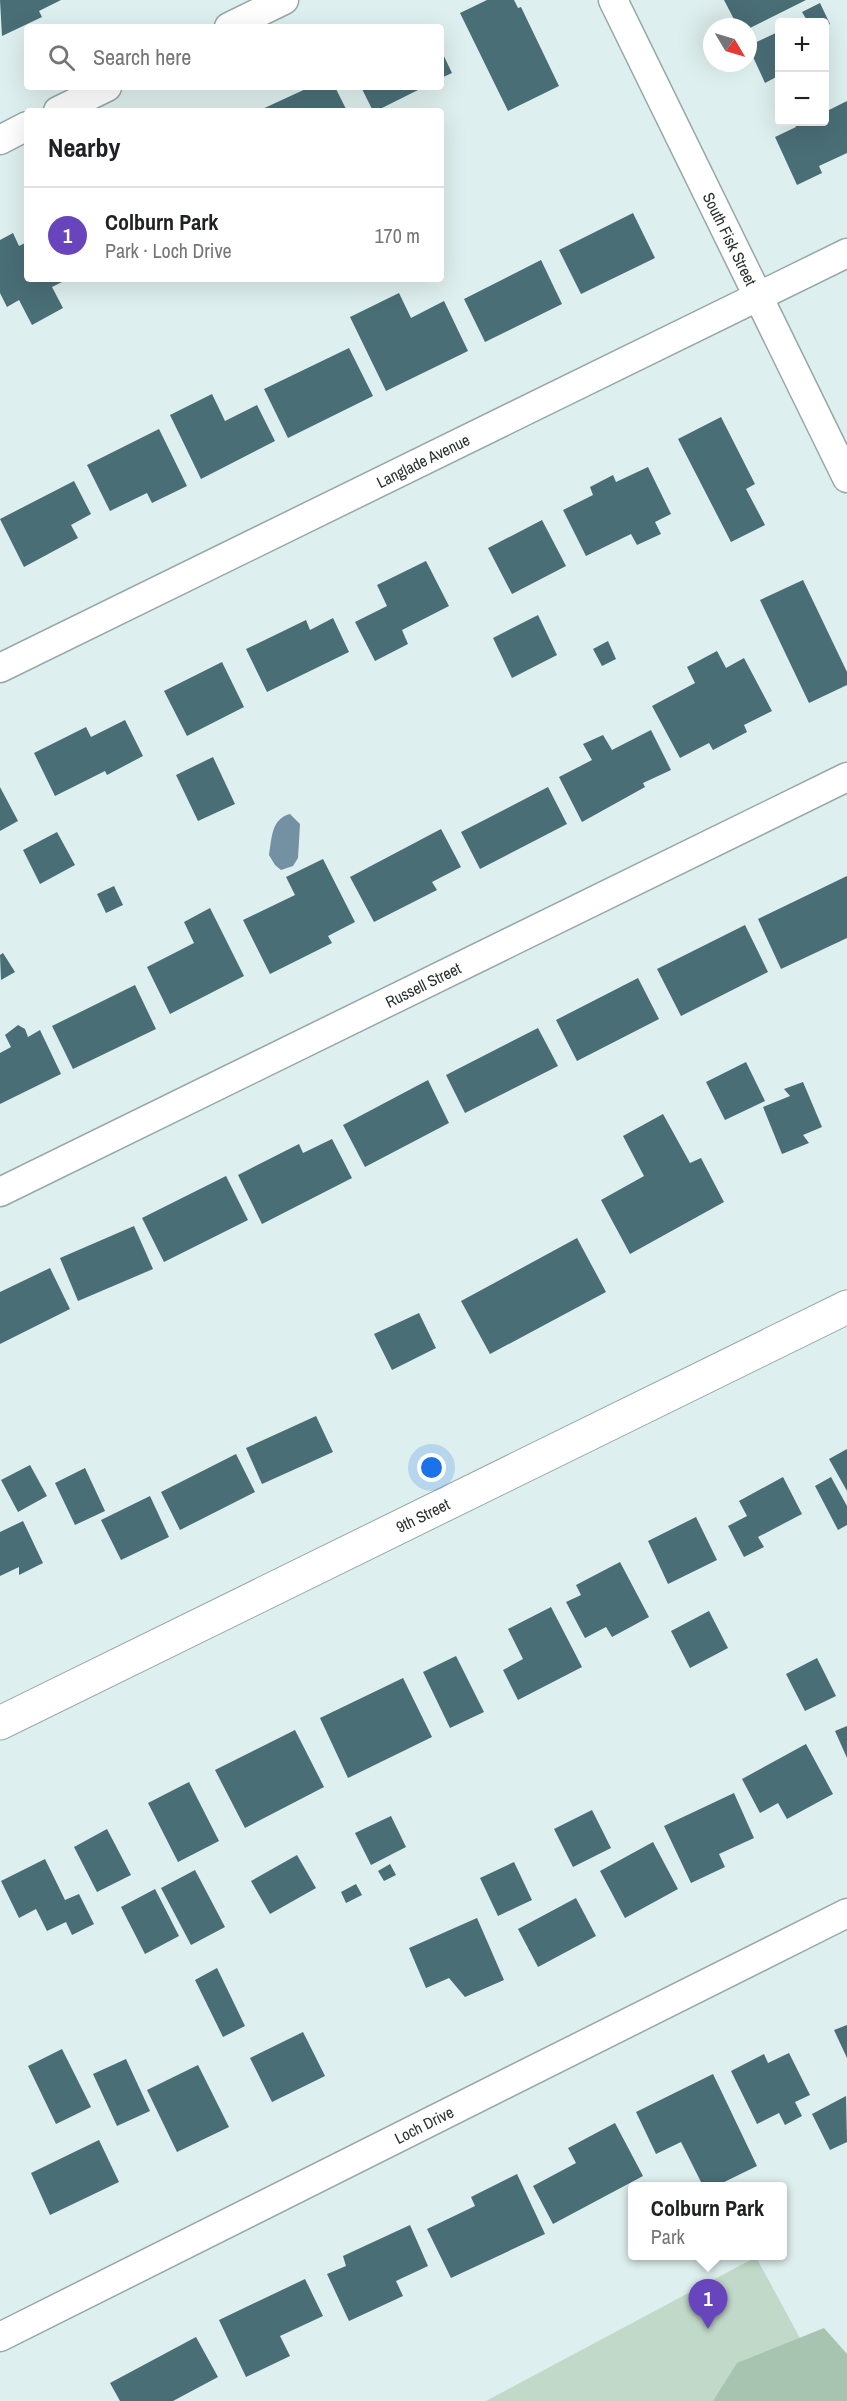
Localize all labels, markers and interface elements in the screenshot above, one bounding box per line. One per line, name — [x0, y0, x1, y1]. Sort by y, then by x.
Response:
north arrow — [703, 18, 757, 72]
map controls — [775, 18, 829, 126]
button: + — [775, 18, 829, 72]
search box — [24, 24, 444, 90]
icon: search — [45, 41, 78, 74]
text: Search here — [93, 42, 191, 72]
button: − — [775, 72, 829, 126]
text: Nearby — [48, 130, 120, 165]
street label: South Fisk Street — [698, 188, 762, 290]
text: Colburn Park — [105, 207, 218, 237]
text: 1 — [63, 222, 72, 249]
text: 170 m — [374, 222, 420, 249]
text: Park · Loch Drive — [105, 237, 232, 264]
street label: Langlade Avenue — [373, 429, 473, 493]
street label: Russell Street — [381, 957, 465, 1013]
your location — [417, 1453, 446, 1482]
street label: 9th Street — [392, 1493, 453, 1538]
street label: Loch Drive — [391, 2101, 457, 2149]
popup — [628, 2182, 787, 2260]
text: Colburn Park — [651, 2193, 764, 2223]
text: Park — [651, 2223, 685, 2250]
pin: 1 — [688, 2280, 728, 2329]

